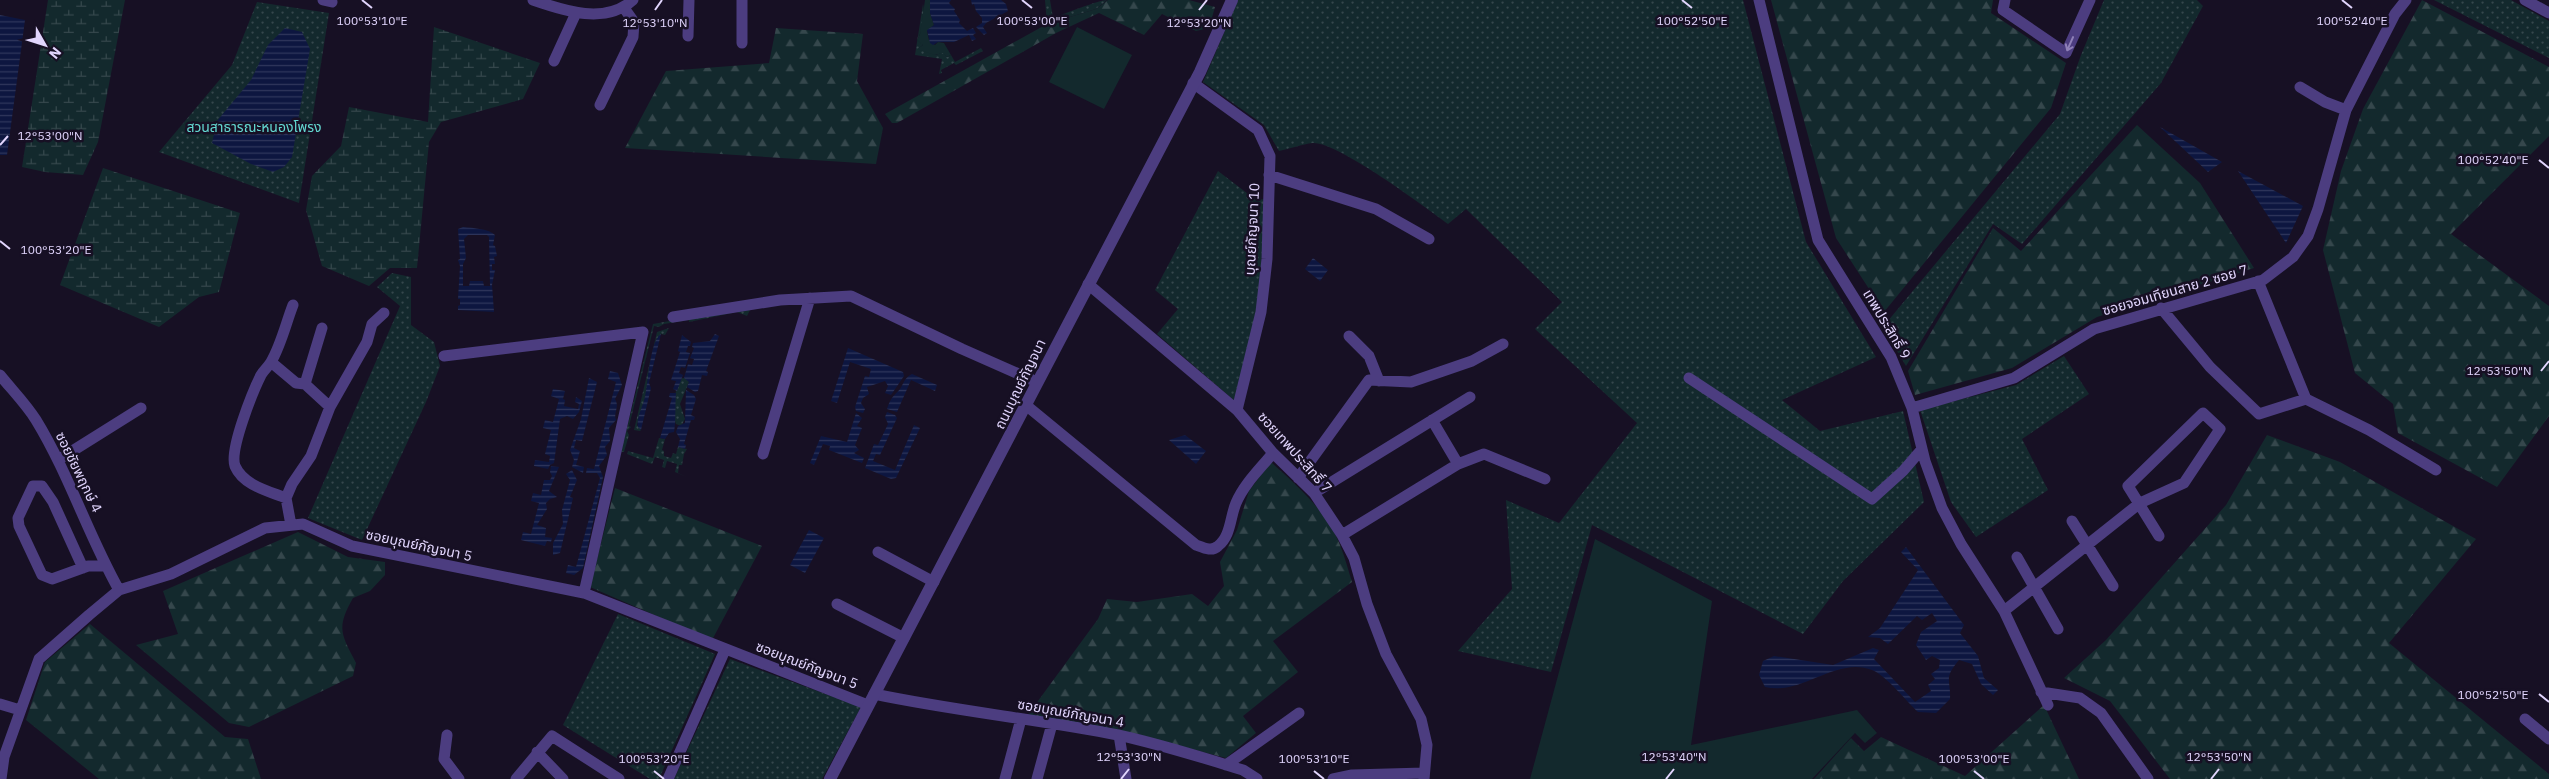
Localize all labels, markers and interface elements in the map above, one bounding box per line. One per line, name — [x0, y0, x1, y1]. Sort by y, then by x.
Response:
text: 100°53'10"E — [337, 13, 407, 28]
text: 100°53'00"E — [997, 13, 1067, 28]
text: 100°52'50"E — [1657, 13, 1727, 28]
text: 100°52'40"E — [2317, 13, 2387, 28]
text: 12°53'10"N — [622, 15, 688, 30]
text: 12°53'20"N — [1166, 15, 1232, 30]
north arrow — [20, 20, 70, 70]
one-way arrow — [2065, 36, 2075, 51]
text: N — [45, 44, 65, 63]
park label: สวนสาธารณะหนองโพรง — [186, 118, 322, 136]
text: 12°53'00"N — [17, 128, 83, 143]
text: 100°52'40"E — [2458, 152, 2528, 167]
street label: บุณย์กัญจนา 10 — [1241, 182, 1263, 276]
text: 100°53'20"E — [21, 242, 91, 257]
street label: ซอยจอมเทียนสาย 2 ซอย 7 — [2100, 261, 2250, 319]
street label: เทพประสิทธิ์ 9 — [1859, 286, 1915, 362]
street label: ถนนบุณย์กัญจนา — [990, 336, 1050, 432]
text: 12°53'50"N — [2466, 363, 2532, 378]
street label: ซอยเทพประสิทธิ์ 7 — [1254, 408, 1336, 496]
street label: ซอยชัยพฤกษ์ 4 — [52, 429, 106, 515]
street label: ซอยบุณย์กัญจนา 5 — [364, 525, 474, 565]
street label: ซอยบุณย์กัญจนา 5 — [753, 637, 861, 693]
text: 100°52'50"E — [2458, 687, 2528, 702]
street label: ซอยบุณย์กัญจนา 4 — [1016, 695, 1126, 731]
text: 12°53'30"N — [1096, 749, 1162, 764]
text: 12°53'40"N — [1641, 749, 1707, 764]
text: 12°53'50"N — [2186, 749, 2252, 764]
text: 100°53'20"E — [619, 751, 689, 766]
text: 100°53'10"E — [1279, 751, 1349, 766]
text: 100°53'00"E — [1939, 751, 2009, 766]

